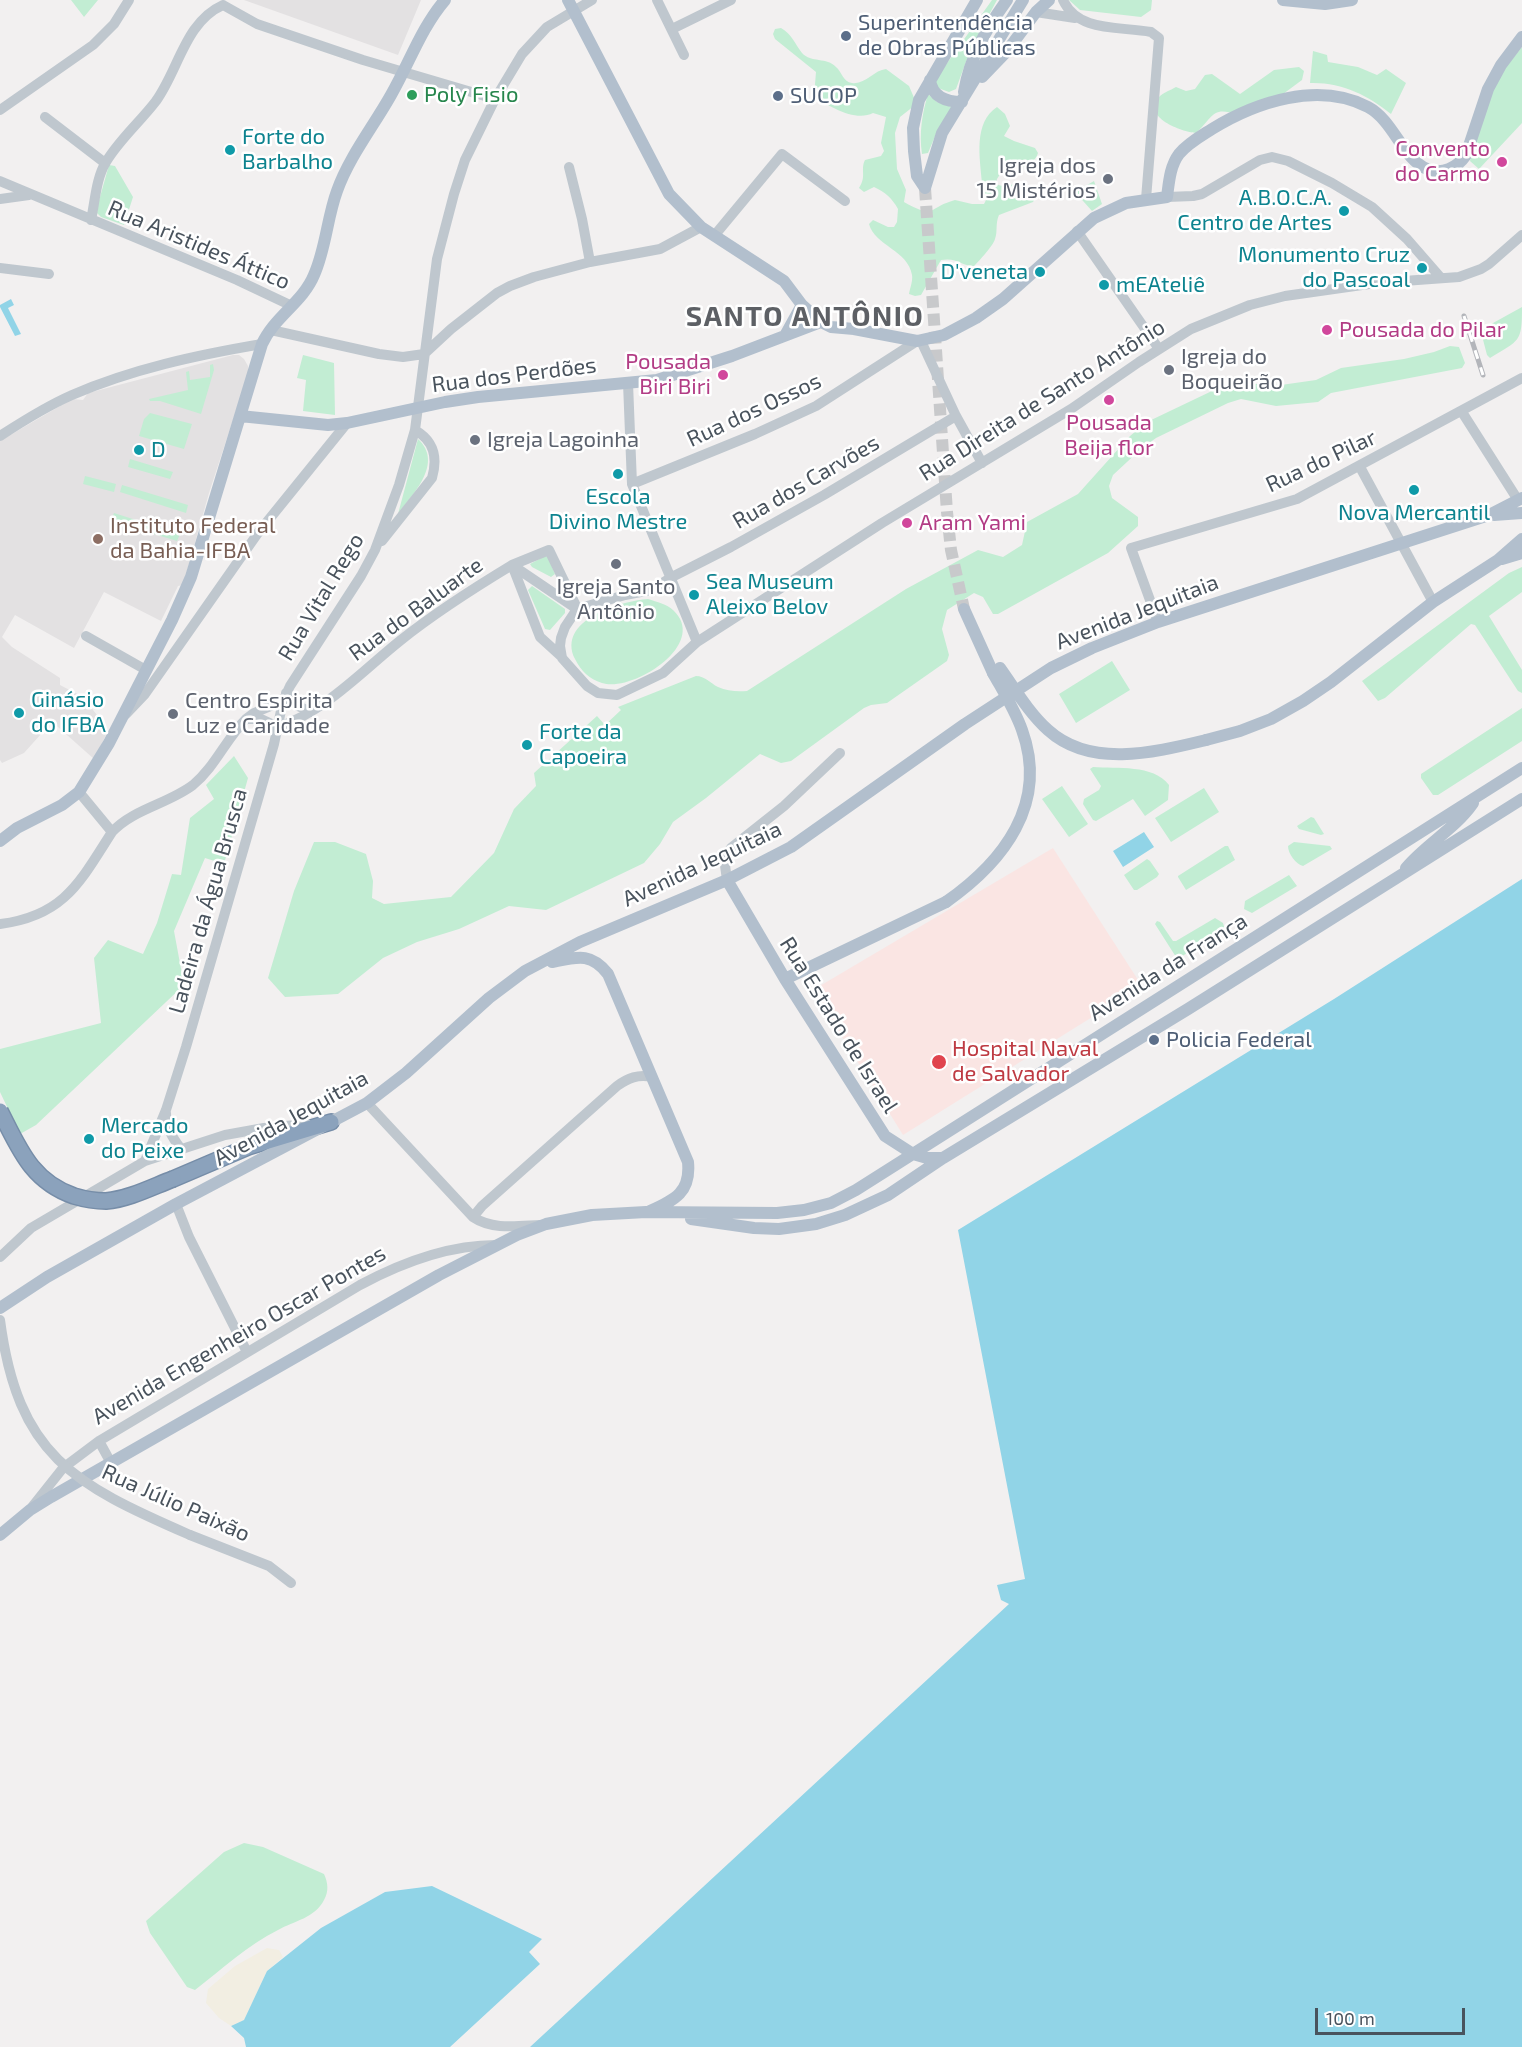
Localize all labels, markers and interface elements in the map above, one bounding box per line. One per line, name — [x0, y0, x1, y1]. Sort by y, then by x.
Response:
place label: Superintendência de Obras Públicas — [858, 10, 1036, 62]
marker: Superintendência de Obras Públicas — [839, 29, 853, 43]
place label: Poly Fisio — [424, 82, 518, 108]
place label: SUCOP — [790, 83, 857, 109]
marker: Poly Fisio — [405, 88, 419, 102]
marker: SUCOP — [771, 89, 785, 103]
place label: Forte do Barbalho — [242, 124, 333, 176]
place label: Convento do Carmo — [1395, 136, 1490, 188]
marker: Forte do Barbalho — [223, 143, 237, 157]
place label: Igreja dos 15 Mistérios — [976, 153, 1096, 204]
marker: Convento do Carmo — [1495, 155, 1509, 169]
marker: Igreja dos 15 Mistérios — [1101, 172, 1115, 186]
place label: A.B.O.C.A. Centro de Artes — [1177, 185, 1332, 236]
street label: Rua Aristides Áttico — [104, 195, 294, 295]
marker: A.B.O.C.A. Centro de Artes — [1337, 204, 1351, 218]
place label: Monumento Cruz do Pascoal — [1238, 242, 1410, 294]
place label: D'veneta — [940, 259, 1028, 285]
marker: Monumento Cruz do Pascoal — [1415, 261, 1429, 275]
marker: D'veneta — [1033, 265, 1047, 279]
place label: mEAteliê — [1116, 272, 1205, 298]
marker: mEAteliê — [1097, 278, 1111, 292]
district label: SANTO ANTÔNIO — [686, 300, 924, 334]
street label: Rua Direita de Santo Antônio — [914, 313, 1170, 487]
place label: Pousada do Pilar — [1339, 317, 1506, 343]
marker: Pousada do Pilar — [1320, 323, 1334, 337]
place label: Igreja do Boqueirão — [1181, 344, 1283, 396]
place label: Pousada Biri Biri — [625, 349, 711, 400]
street label: Rua dos Perdões — [430, 352, 598, 398]
marker: Igreja do Boqueirão — [1162, 363, 1176, 377]
street label: Rua dos Ossos — [683, 367, 825, 453]
marker: Pousada Biri Biri — [716, 368, 730, 382]
marker: Pousada Beija flor — [1102, 393, 1116, 407]
place label: Pousada Beija flor — [1064, 410, 1154, 462]
street label: Rua do Pilar — [1261, 424, 1381, 498]
place label: Igreja Lagoinha — [487, 427, 639, 453]
street label: Rua dos Carvões — [728, 429, 884, 535]
marker: Igreja Lagoinha — [468, 433, 482, 447]
place label: D — [151, 437, 166, 463]
marker: D — [132, 443, 146, 457]
marker: Escola Divino Mestre — [611, 467, 625, 481]
marker: Nova Mercantil — [1407, 483, 1421, 497]
place label: Escola Divino Mestre — [549, 484, 687, 536]
place label: Nova Mercantil — [1338, 500, 1490, 526]
place label: Aram Yami — [919, 510, 1026, 536]
place label: Instituto Federal da Bahia-IFBA — [110, 513, 275, 564]
marker: Aram Yami — [900, 516, 914, 530]
street label: Rua Vital Rego — [273, 529, 369, 665]
marker: Instituto Federal da Bahia-IFBA — [91, 532, 105, 546]
street label: Rua do Baluarte — [344, 552, 488, 666]
marker: Igreja Santo Antônio — [609, 557, 623, 571]
place label: Sea Museum Aleixo Belov — [706, 569, 834, 620]
street label: Avenida Jequitaia — [1052, 569, 1222, 655]
place label: Igreja Santo Antônio — [557, 574, 675, 626]
marker: Sea Museum Aleixo Belov — [687, 588, 701, 602]
place label: Ginásio do IFBA — [31, 687, 106, 738]
place label: Centro Espirita Luz e Caridade — [185, 688, 333, 740]
marker: Ginásio do IFBA — [12, 706, 26, 720]
marker: Centro Espirita Luz e Caridade — [166, 707, 180, 721]
place label: Forte da Capoeira — [539, 719, 627, 770]
marker: Forte da Capoeira — [520, 738, 534, 752]
street label: Ladeira da Água Brusca — [163, 785, 253, 1017]
street label: Avenida Jequitaia — [618, 816, 786, 912]
street label: Avenida da França — [1084, 908, 1252, 1026]
street label: Rua Estado de Israel — [774, 932, 904, 1118]
place label: Policia Federal — [1166, 1027, 1312, 1053]
marker: Policia Federal — [1147, 1033, 1161, 1047]
place label: Hospital Naval de Salvador — [952, 1036, 1098, 1088]
marker: Hospital Naval de Salvador — [930, 1053, 948, 1071]
street label: Avenida Jequitaia — [209, 1065, 373, 1171]
place label: Mercado do Peixe — [101, 1113, 189, 1164]
marker: Mercado do Peixe — [82, 1132, 96, 1146]
street label: Avenida Engenheiro Oscar Pontes — [88, 1240, 390, 1430]
street label: Rua Júlio Paixão — [98, 1459, 254, 1547]
scale bar — [1318, 1996, 1468, 2034]
text: 100 m — [1326, 2007, 1375, 2029]

